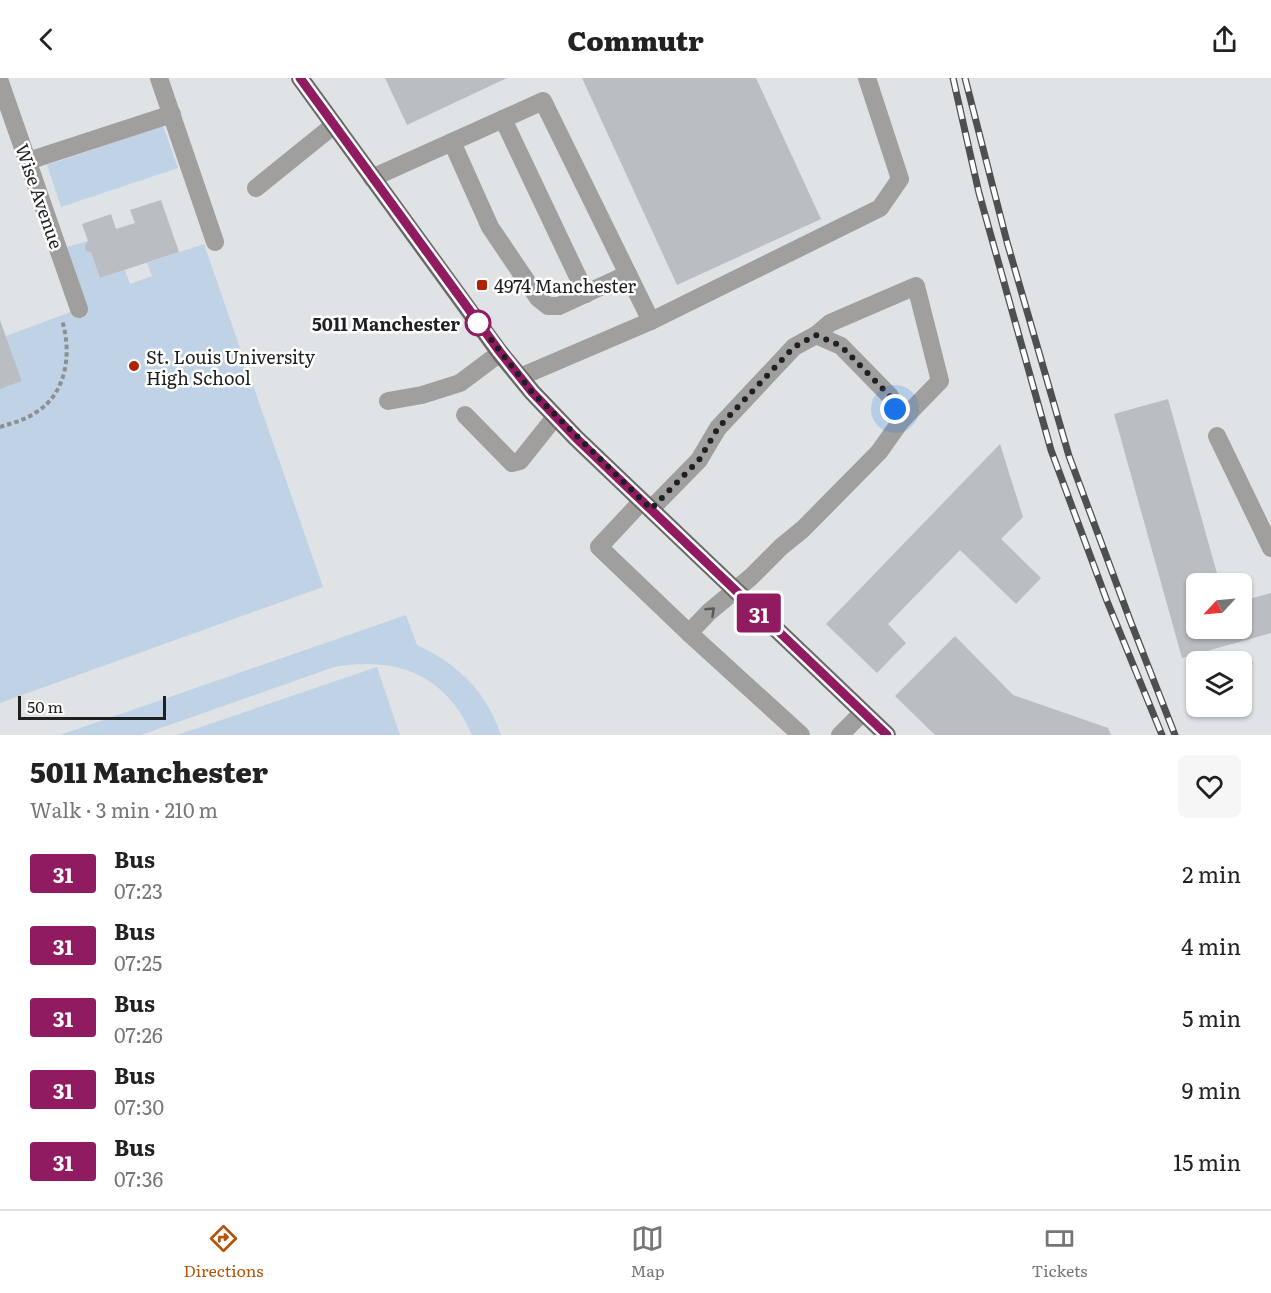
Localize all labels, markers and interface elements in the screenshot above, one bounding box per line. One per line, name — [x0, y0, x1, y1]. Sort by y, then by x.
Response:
text: Commutr — [567, 19, 704, 59]
icon: back — [30, 23, 63, 56]
icon: share — [1208, 23, 1241, 56]
street label: Wise Avenue — [9, 140, 71, 252]
place label: 4974 Manchester — [494, 272, 637, 299]
marker: 4974 Manchester — [475, 278, 489, 292]
place label: 5011 Manchester — [312, 310, 460, 337]
marker: 5011 Manchester — [465, 310, 491, 336]
place label: St. Louis University High School — [146, 343, 316, 391]
marker: St. Louis University High School — [127, 359, 141, 373]
your location — [880, 394, 910, 424]
north arrow — [1186, 573, 1252, 639]
map controls — [1186, 573, 1252, 717]
line badge: 31 — [732, 594, 786, 632]
text: 31 — [749, 598, 769, 629]
one-way arrow — [704, 607, 715, 618]
button: layers — [1186, 651, 1252, 717]
scale bar — [18, 693, 166, 720]
text: 50 m — [27, 694, 63, 718]
text: 5011 Manchester — [30, 750, 268, 792]
button: heart — [1178, 755, 1241, 818]
text: Walk · 3 min · 210 m — [30, 794, 218, 824]
text: Bus — [114, 842, 155, 875]
text: 2 min — [1182, 857, 1241, 890]
text: 31 — [53, 858, 73, 889]
text: 07:23 — [114, 875, 163, 905]
text: Bus — [114, 914, 155, 947]
text: 4 min — [1181, 929, 1241, 962]
text: 31 — [53, 930, 73, 961]
text: 07:25 — [114, 947, 162, 977]
text: Bus — [114, 986, 155, 1019]
text: 5 min — [1182, 1001, 1241, 1034]
text: 31 — [53, 1002, 73, 1033]
text: 07:26 — [114, 1019, 163, 1049]
text: Bus — [114, 1058, 155, 1091]
text: 9 min — [1182, 1073, 1241, 1106]
text: 31 — [53, 1074, 73, 1105]
text: 07:30 — [114, 1091, 164, 1121]
text: Bus — [114, 1130, 155, 1163]
text: 15 min — [1173, 1145, 1241, 1178]
text: 31 — [53, 1146, 73, 1177]
text: 07:36 — [114, 1163, 163, 1193]
tab: Directions — [184, 1222, 263, 1282]
tab: Map — [630, 1222, 665, 1282]
tab: Tickets — [1032, 1222, 1087, 1282]

